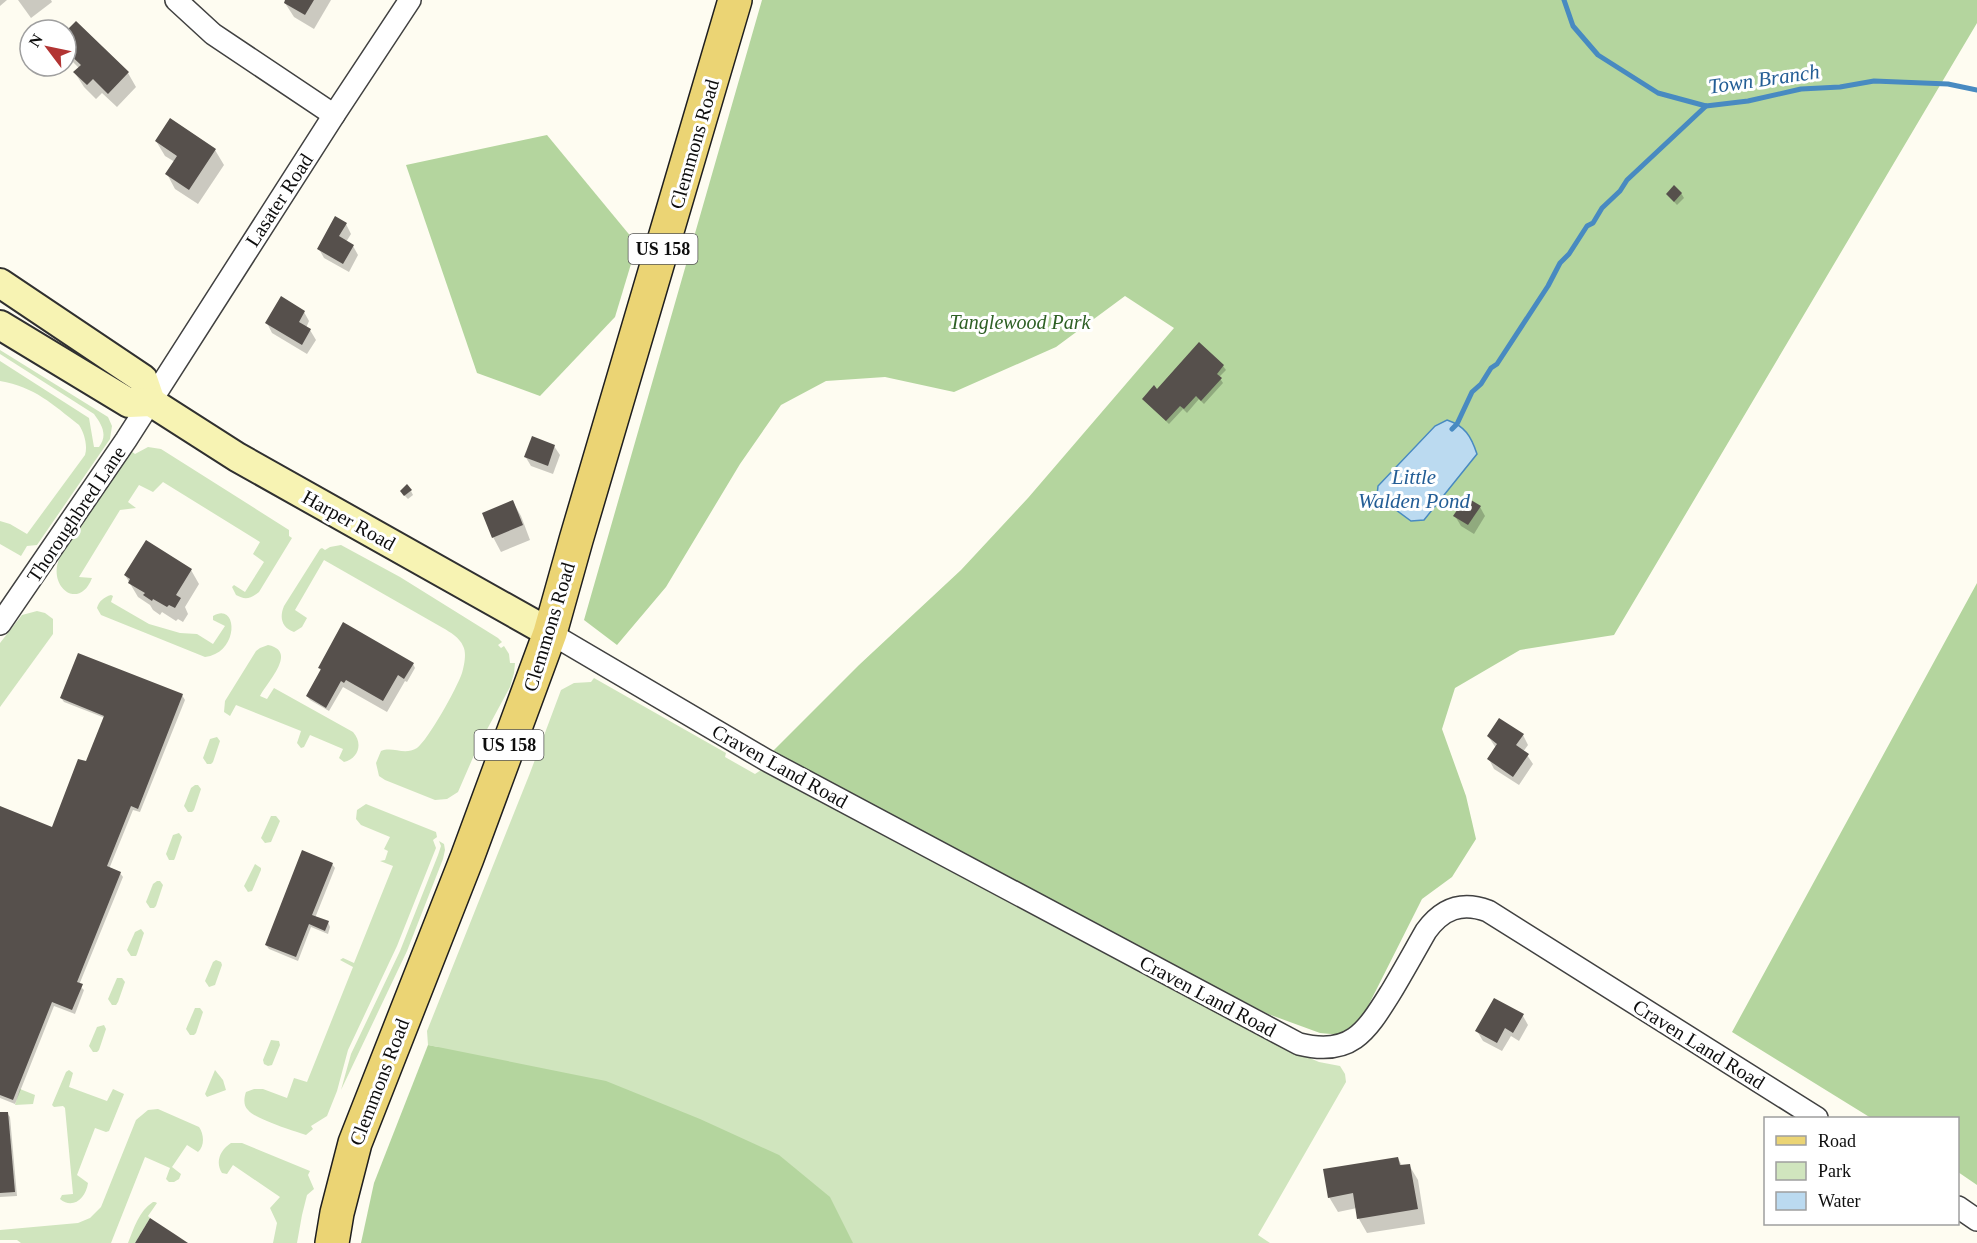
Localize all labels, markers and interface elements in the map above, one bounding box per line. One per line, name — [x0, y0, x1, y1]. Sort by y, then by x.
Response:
north arrow — [18, 18, 78, 78]
text: N — [25, 31, 46, 50]
water label: Town Branch — [1707, 59, 1821, 99]
street label: Clemmons Road — [665, 77, 723, 211]
street label: Lasater Road — [241, 150, 317, 250]
road number: US 158 — [628, 234, 698, 264]
park label: Tanglewood Park — [950, 311, 1092, 334]
street label: Thoroughbred Lane — [22, 442, 131, 587]
water label: Little Walden Pond — [1358, 465, 1470, 513]
street label: Harper Road — [298, 485, 399, 555]
street label: Clemmons Road — [519, 560, 579, 694]
street label: Craven Land Road — [709, 720, 851, 812]
road number: US 158 — [474, 730, 544, 760]
street label: Craven Land Road — [1136, 951, 1280, 1041]
street label: Craven Land Road — [1629, 995, 1769, 1093]
street label: Clemmons Road — [345, 1016, 413, 1148]
legend — [1764, 1117, 1959, 1225]
text: Road — [1818, 1131, 1856, 1151]
text: Park — [1818, 1161, 1851, 1181]
text: Water — [1818, 1191, 1861, 1211]

